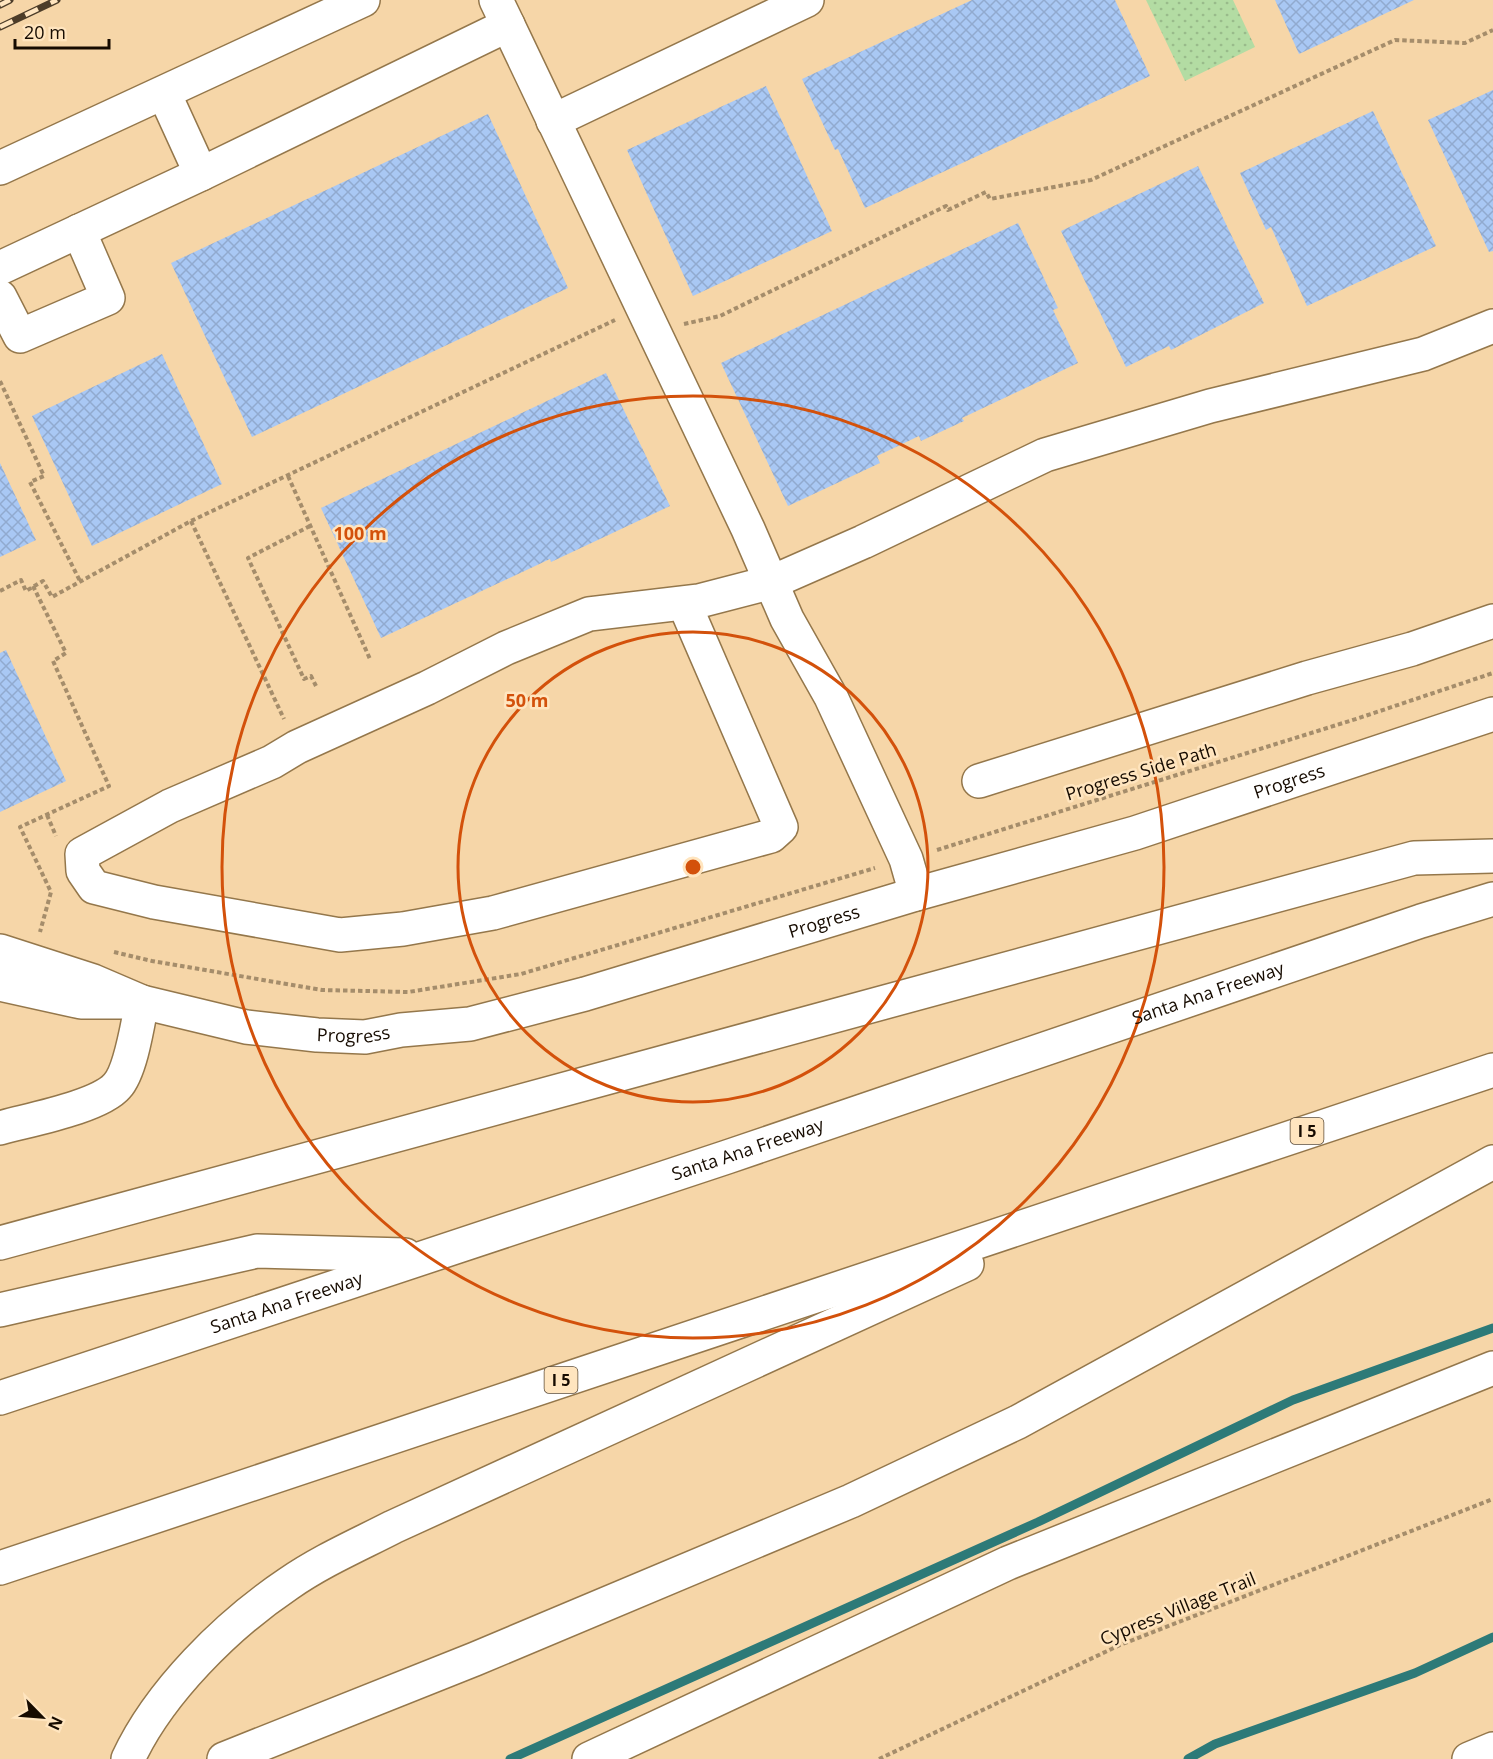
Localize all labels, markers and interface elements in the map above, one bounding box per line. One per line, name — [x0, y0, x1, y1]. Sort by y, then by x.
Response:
scale bar — [15, 12, 110, 50]
text: 20 m — [24, 20, 66, 44]
text: 100 m — [333, 521, 387, 545]
text: 50 m — [506, 688, 548, 712]
street label: Progress Side Path — [1062, 737, 1219, 805]
street label: Progress — [1250, 758, 1328, 804]
centre of rings — [683, 857, 703, 877]
street label: Progress — [785, 899, 862, 943]
street label: Santa Ana Freeway — [1129, 955, 1288, 1029]
street label: Progress — [316, 1019, 392, 1048]
street label: Santa Ana Freeway — [668, 1112, 828, 1186]
road number: I 5 — [1290, 1118, 1324, 1144]
street label: Santa Ana Freeway — [207, 1265, 367, 1338]
road number: I 5 — [544, 1367, 578, 1393]
street label: Cypress Village Trail — [1096, 1566, 1259, 1650]
north arrow — [12, 1687, 72, 1747]
text: N — [43, 1713, 68, 1734]

